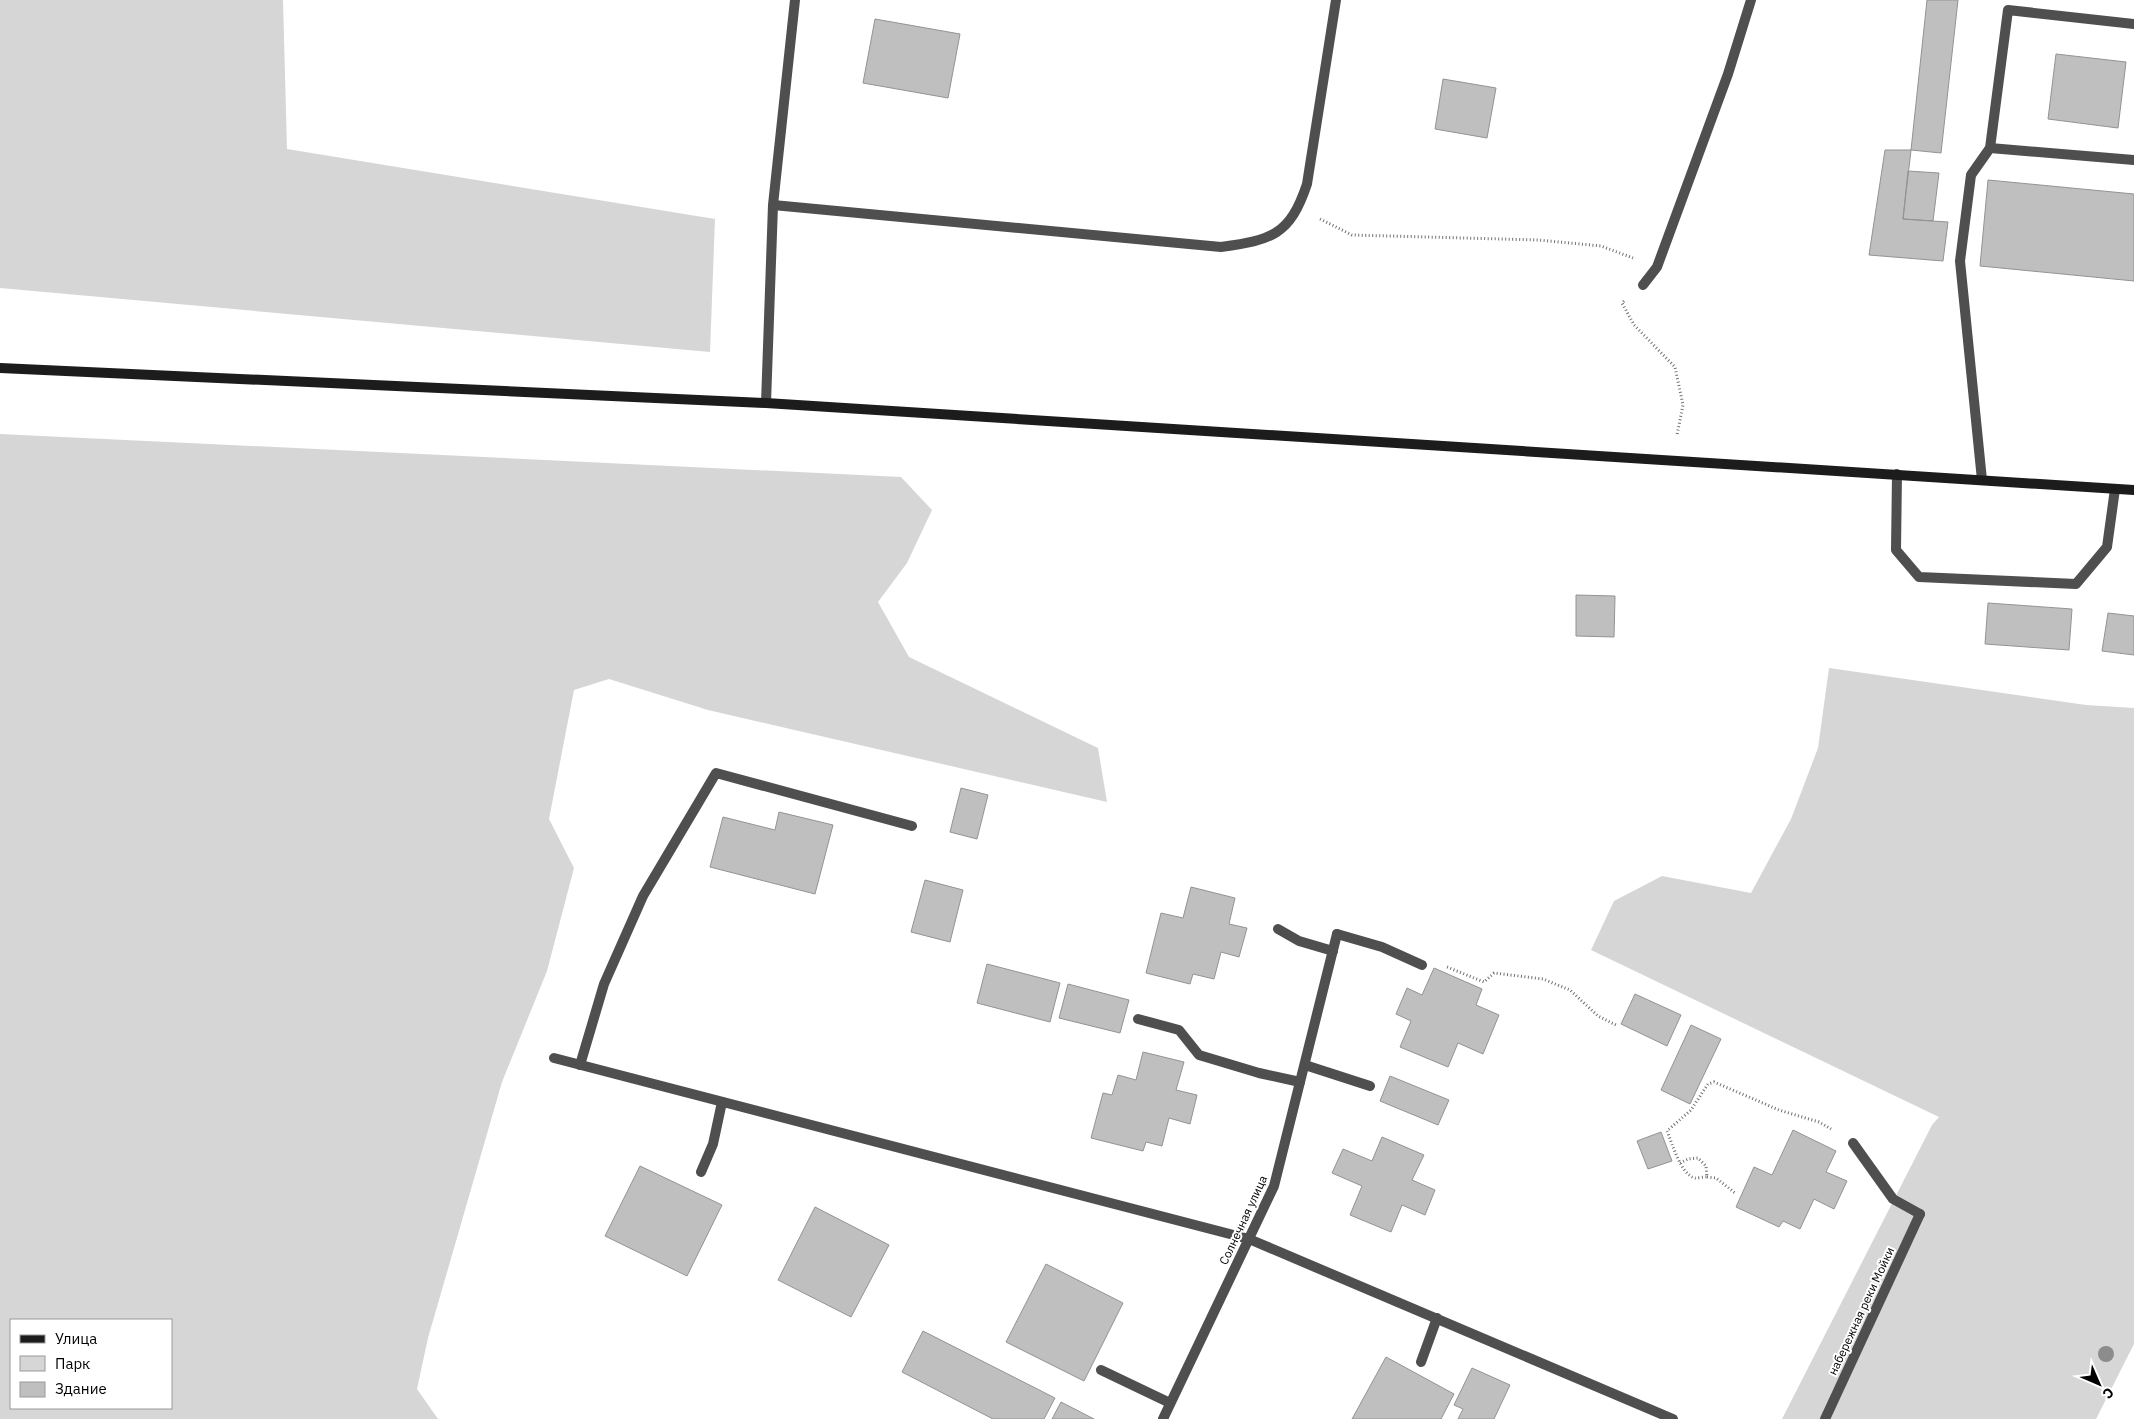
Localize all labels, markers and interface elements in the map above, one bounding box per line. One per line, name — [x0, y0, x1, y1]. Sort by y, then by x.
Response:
street label: Солнечная улица — [1216, 1172, 1271, 1267]
street label: набережная реки Мойки — [1825, 1245, 1897, 1377]
legend — [10, 1319, 172, 1409]
text: Улица — [55, 1329, 97, 1348]
text: Парк — [55, 1354, 90, 1373]
north arrow — [2074, 1359, 2124, 1409]
text: Здание — [55, 1379, 107, 1398]
text: С — [2099, 1384, 2118, 1403]

